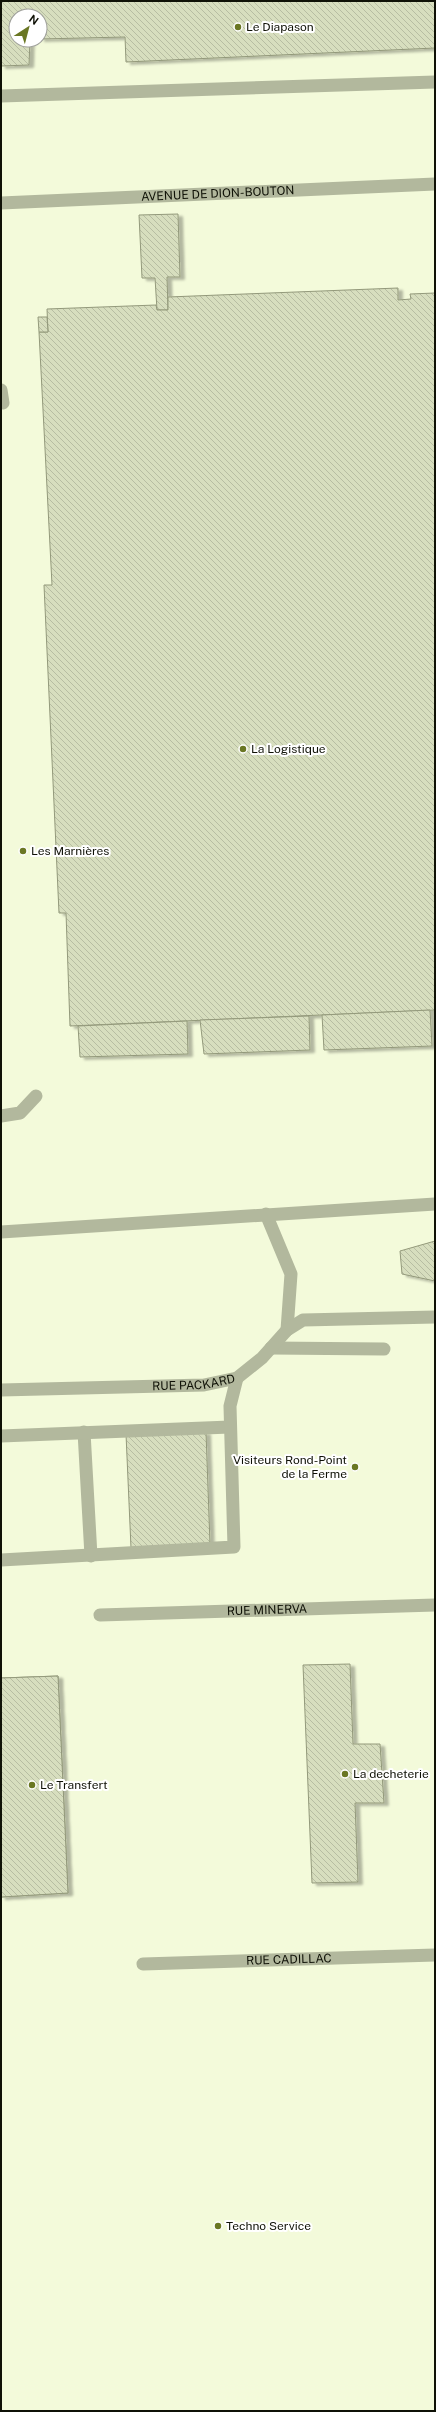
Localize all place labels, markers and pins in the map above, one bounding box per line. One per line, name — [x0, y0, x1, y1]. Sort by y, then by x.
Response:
place label: Le Diapason — [246, 20, 314, 34]
marker: Le Diapason — [233, 22, 243, 32]
place label: La Logistique — [251, 742, 326, 756]
marker: La Logistique — [238, 744, 248, 754]
place label: Les Marnières — [31, 844, 109, 858]
marker: Les Marnières — [18, 846, 28, 856]
place label: Visiteurs Rond-Point de la Ferme — [233, 1453, 347, 1481]
marker: Visiteurs Rond-Point de la Ferme — [350, 1462, 360, 1472]
place label: La decheterie — [353, 1767, 429, 1781]
marker: La decheterie — [340, 1769, 350, 1779]
place label: Le Transfert — [40, 1778, 108, 1792]
marker: Le Transfert — [27, 1780, 37, 1790]
place label: Techno Service — [226, 2219, 311, 2233]
marker: Techno Service — [213, 2221, 223, 2231]

